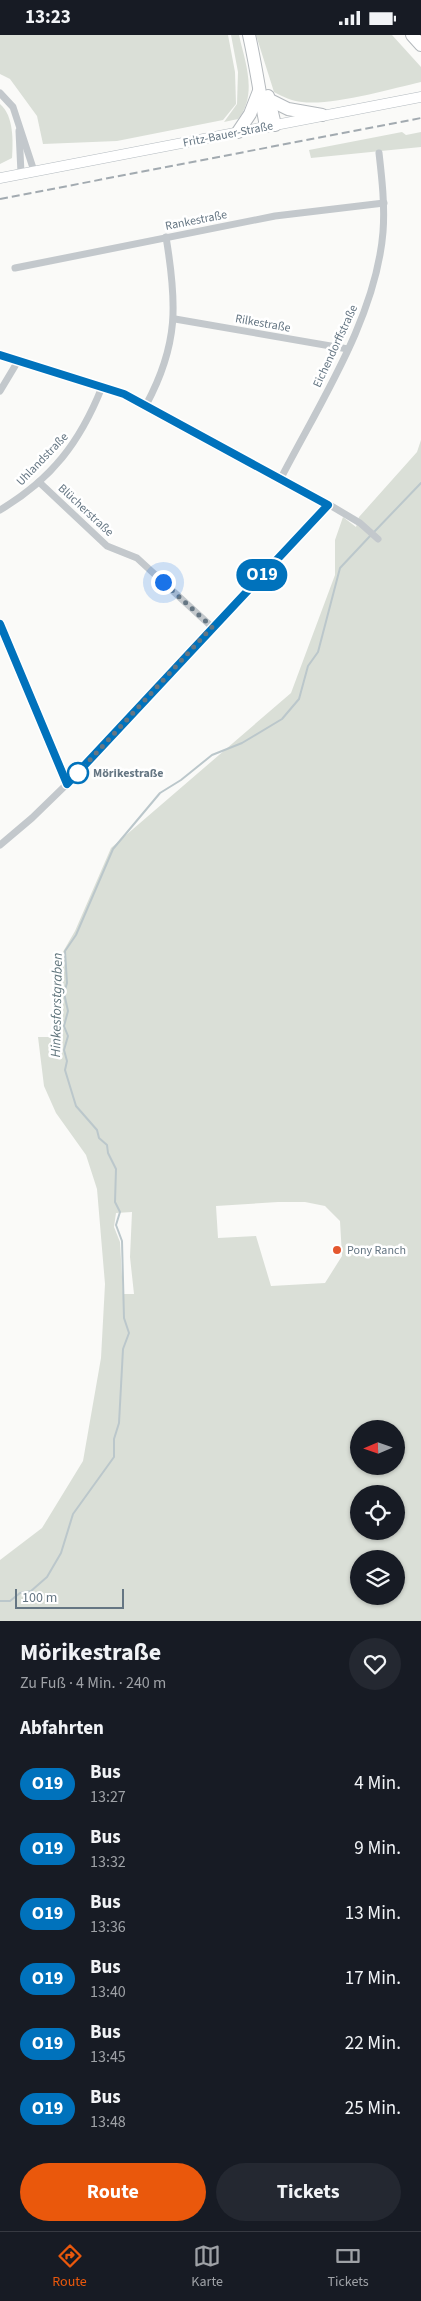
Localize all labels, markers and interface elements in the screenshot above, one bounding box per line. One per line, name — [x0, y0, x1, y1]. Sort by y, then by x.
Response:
text: 13:23 — [25, 4, 71, 31]
street label: Fritz-Bauer-Straße — [182, 117, 275, 152]
street label: Rankestraße — [164, 206, 229, 235]
street label: Eichendorffstraße — [309, 302, 362, 390]
street label: Rilkestraße — [234, 310, 292, 337]
street label: Uhlandstraße — [13, 429, 72, 490]
street label: Blücherstraße — [54, 480, 117, 541]
line badge: O19 — [233, 559, 291, 591]
text: O19 — [246, 562, 278, 587]
your location — [151, 570, 176, 595]
marker: Mörikestraße — [67, 762, 89, 784]
place label: Mörikestraße — [93, 765, 164, 782]
water label: Hinkesforstgraben — [46, 952, 68, 1058]
place label: Pony Ranch — [347, 1242, 406, 1259]
marker: Pony Ranch — [331, 1244, 343, 1256]
north arrow — [350, 1420, 405, 1475]
map controls — [350, 1420, 405, 1605]
button: locate — [350, 1485, 405, 1540]
button: layers — [350, 1550, 405, 1605]
scale bar — [15, 1586, 124, 1609]
text: 100 m — [22, 1588, 57, 1608]
text: Mörikestraße — [20, 1635, 161, 1670]
button: heart — [349, 1638, 401, 1690]
text: Zu Fuß · 4 Min. · 240 m — [20, 1672, 166, 1694]
text: Abfahrten — [20, 1715, 104, 1742]
text: Bus — [90, 1759, 121, 1786]
text: 4 Min. — [354, 1770, 401, 1797]
text: O19 — [32, 1771, 63, 1796]
text: 13:27 — [90, 1786, 126, 1808]
text: Bus — [90, 1824, 121, 1851]
text: 9 Min. — [354, 1835, 401, 1862]
text: O19 — [32, 1836, 63, 1861]
text: 13:32 — [90, 1851, 126, 1873]
text: Bus — [90, 1889, 121, 1916]
text: 13 Min. — [345, 1900, 401, 1927]
text: O19 — [32, 1901, 63, 1926]
text: 13:36 — [90, 1916, 126, 1938]
text: Bus — [90, 1954, 121, 1981]
text: 17 Min. — [345, 1965, 401, 1992]
text: O19 — [32, 1966, 63, 1991]
text: 13:40 — [90, 1981, 126, 2003]
text: Bus — [90, 2019, 121, 2046]
text: 22 Min. — [345, 2030, 401, 2057]
text: O19 — [32, 2031, 63, 2056]
text: 13:45 — [90, 2046, 126, 2068]
text: Bus — [90, 2084, 121, 2111]
text: 25 Min. — [345, 2095, 401, 2122]
text: O19 — [32, 2096, 63, 2121]
text: 13:48 — [90, 2111, 126, 2133]
button: Route — [20, 2163, 206, 2221]
button: Tickets — [216, 2163, 401, 2221]
tab: Route — [52, 2242, 87, 2292]
tab: Karte — [191, 2242, 223, 2292]
tab: Tickets — [327, 2242, 369, 2292]

